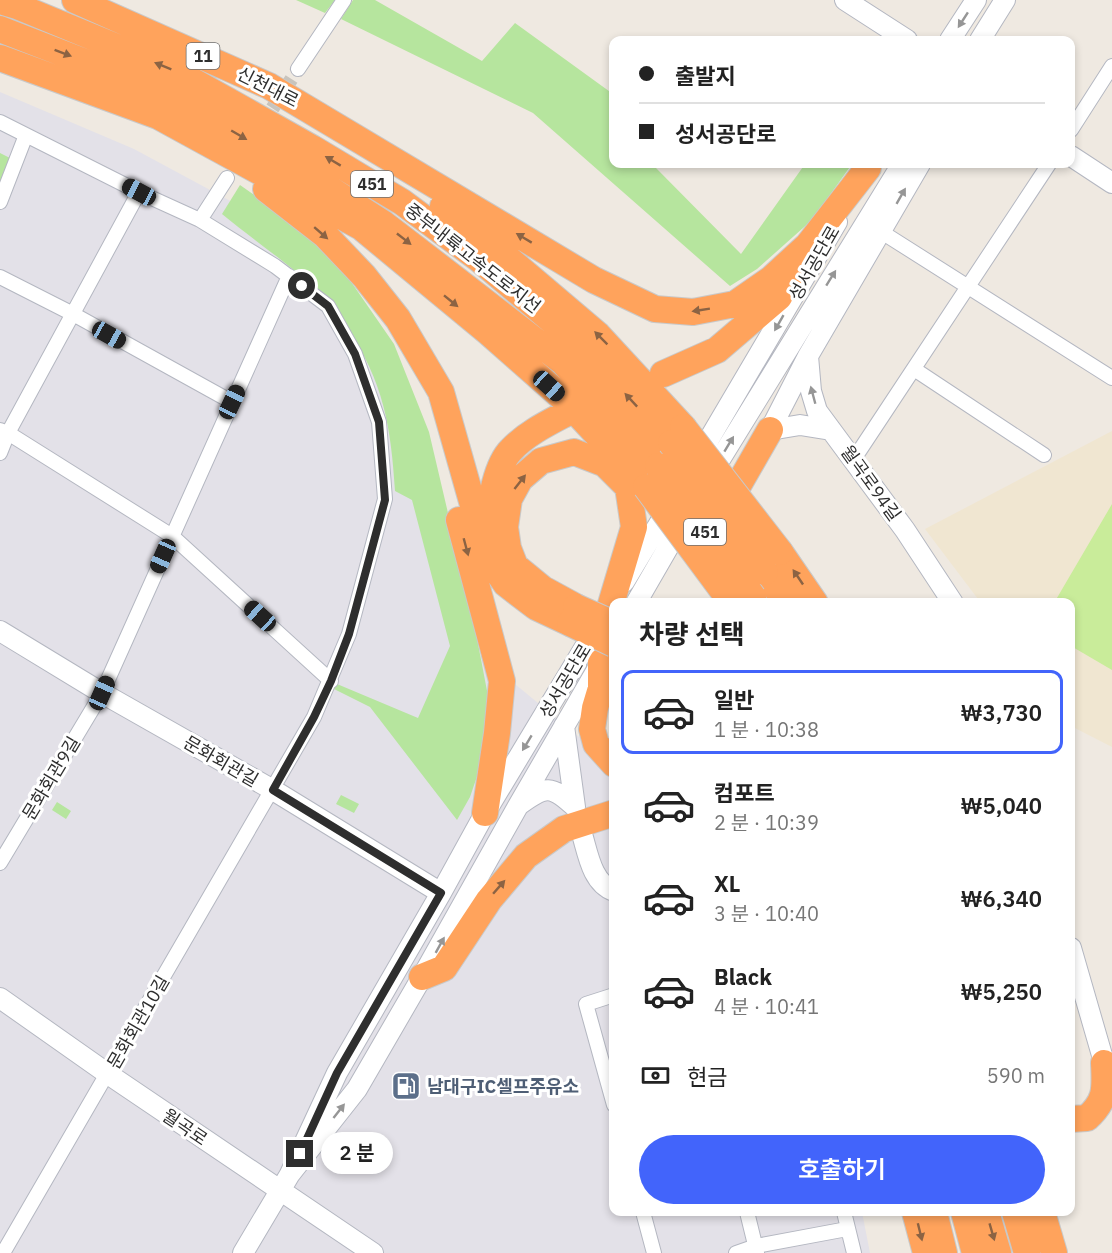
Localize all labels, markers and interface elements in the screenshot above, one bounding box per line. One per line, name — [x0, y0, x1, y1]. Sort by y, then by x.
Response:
one-way arrow — [958, 12, 969, 28]
road number: 11 — [186, 43, 220, 69]
one-way arrow — [54, 49, 72, 58]
one-way arrow — [153, 61, 171, 71]
text: 출발지 — [675, 61, 736, 90]
street label: 신천대로 — [233, 62, 303, 112]
text: 성서공단로 — [675, 119, 776, 148]
one-way arrow — [231, 130, 248, 140]
one-way arrow — [325, 155, 341, 166]
road number: 451 — [351, 171, 393, 197]
car — [119, 176, 159, 208]
one-way arrow — [895, 188, 906, 204]
street label: 중부내륙고속도로지선 — [401, 198, 545, 318]
street label: 성서공단로 — [783, 221, 845, 305]
one-way arrow — [313, 226, 328, 239]
one-way arrow — [396, 233, 411, 245]
one-way arrow — [516, 233, 532, 244]
one-way arrow — [825, 269, 836, 286]
route start — [288, 272, 315, 299]
one-way arrow — [443, 295, 459, 308]
one-way arrow — [691, 306, 710, 315]
one-way arrow — [774, 315, 784, 332]
car — [89, 318, 129, 352]
one-way arrow — [594, 332, 608, 346]
car — [530, 367, 568, 405]
car — [216, 382, 248, 422]
one-way arrow — [807, 386, 817, 405]
one-way arrow — [625, 393, 639, 407]
one-way arrow — [724, 436, 735, 452]
street label: 월곡로94길 — [836, 441, 906, 525]
one-way arrow — [514, 474, 526, 489]
road number: 451 — [684, 519, 726, 545]
car — [147, 536, 179, 576]
one-way arrow — [462, 538, 472, 556]
one-way arrow — [792, 570, 804, 586]
car — [241, 597, 279, 635]
text: 차량 선택 — [639, 616, 745, 651]
street label: 성서공단로 — [534, 640, 596, 722]
car — [86, 673, 118, 713]
icon: car — [642, 685, 696, 739]
text: 일반 — [714, 685, 754, 714]
text: ₩3,730 — [961, 698, 1042, 727]
text: 1 분 · 10:38 — [714, 716, 819, 743]
street label: 문화회관길 — [179, 730, 263, 792]
street label: 문화회관9길 — [17, 732, 85, 824]
one-way arrow — [522, 735, 533, 751]
icon: car — [642, 778, 696, 832]
text: 컴포트 — [714, 778, 775, 807]
text: ₩5,040 — [961, 791, 1042, 820]
text: 2 분 · 10:39 — [714, 809, 819, 836]
text: XL — [714, 869, 740, 898]
icon: car — [642, 871, 696, 925]
one-way arrow — [493, 879, 506, 895]
text: ₩6,340 — [961, 884, 1042, 913]
text: 3 분 · 10:40 — [714, 900, 819, 927]
one-way arrow — [435, 936, 445, 953]
text: Black — [714, 962, 772, 991]
icon: car — [642, 964, 696, 1018]
street label: 문화회관10길 — [102, 971, 174, 1073]
text: ₩5,250 — [961, 977, 1042, 1006]
text: 4 분 · 10:41 — [714, 993, 819, 1020]
icon: cash — [639, 1059, 672, 1092]
text: 현금 — [687, 1062, 727, 1091]
text: 590 m — [987, 1062, 1045, 1089]
fuel station icon: 남대구IC셀프주유소 — [390, 1070, 422, 1102]
place label: 남대구IC셀프주유소 — [427, 1075, 579, 1098]
street label: 월곡로 — [158, 1104, 212, 1150]
one-way arrow — [333, 1104, 345, 1120]
callout: 2 분 — [321, 1133, 393, 1175]
button: 호출하기 — [639, 1135, 1045, 1204]
text: 2 분 — [339, 1139, 375, 1166]
route end — [286, 1140, 313, 1167]
one-way arrow — [916, 1223, 926, 1242]
one-way arrow — [988, 1224, 997, 1242]

